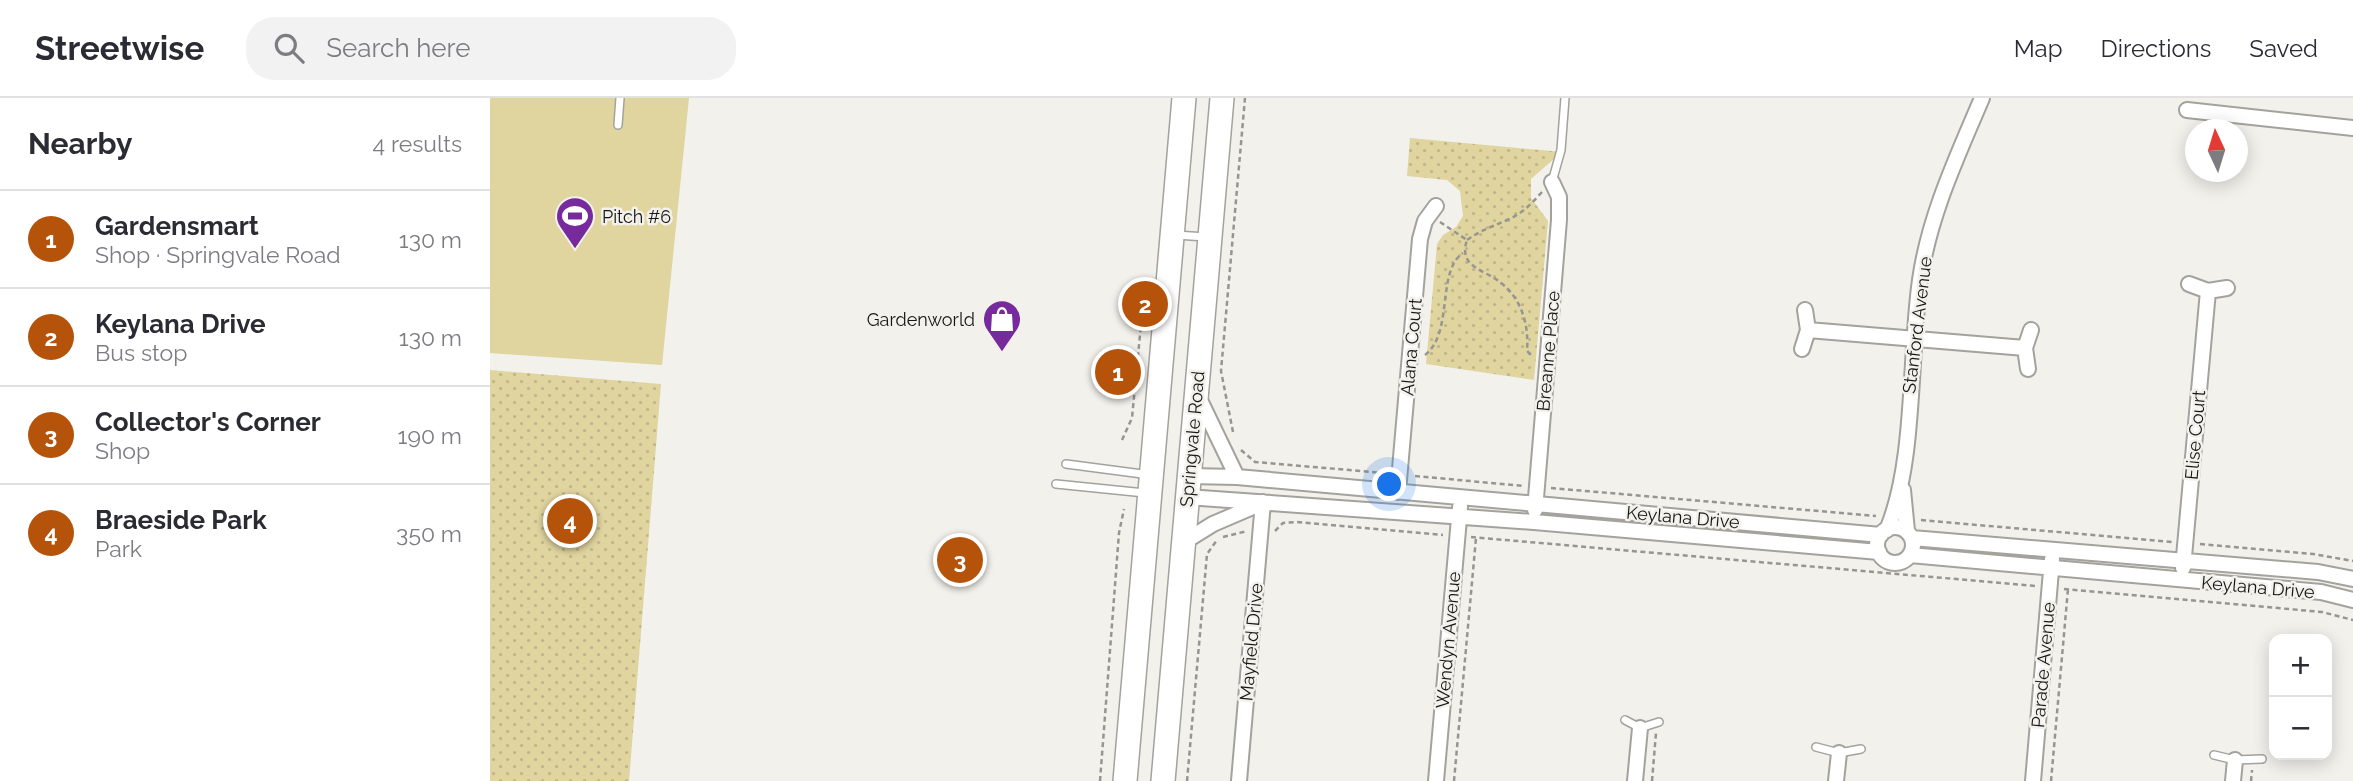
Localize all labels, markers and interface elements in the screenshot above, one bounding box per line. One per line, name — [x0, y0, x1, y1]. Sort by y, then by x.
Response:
search box — [246, 17, 736, 80]
text: Streetwise — [35, 29, 204, 68]
icon: search — [270, 29, 308, 67]
text: Search here — [326, 33, 471, 63]
text: Map — [2014, 34, 2063, 63]
text: Directions — [2101, 34, 2211, 63]
text: Saved — [2249, 34, 2318, 63]
north arrow — [2185, 119, 2248, 182]
text: Nearby — [28, 126, 132, 161]
text: 4 results — [373, 130, 462, 157]
sports icon: Pitch #6 — [554, 195, 596, 250]
place label: Pitch #6 — [602, 206, 671, 227]
text: Gardensmart — [95, 211, 259, 241]
text: 1 — [45, 226, 57, 253]
text: 130 m — [399, 226, 462, 253]
text: Shop · Springvale Road — [95, 241, 340, 268]
street label: Stanford Avenue — [1898, 255, 1936, 395]
pin: 2 — [1122, 278, 1168, 330]
street label: Breanne Place — [1532, 289, 1564, 412]
street label: Alana Court — [1396, 297, 1426, 397]
shop icon: Gardenworld — [981, 298, 1023, 353]
text: Keylana Drive — [95, 309, 266, 339]
place label: Gardenworld — [867, 309, 975, 330]
text: 2 — [45, 324, 57, 351]
text: 130 m — [399, 324, 462, 351]
text: Bus stop — [95, 339, 187, 366]
pin: 1 — [1095, 346, 1141, 398]
street label: Springvale Road — [1176, 370, 1208, 508]
street label: Elise Court — [2181, 389, 2209, 481]
text: Collector's Corner — [95, 407, 321, 437]
text: 3 — [45, 422, 57, 449]
text: 190 m — [398, 422, 462, 449]
text: Shop — [95, 437, 150, 464]
your location — [1372, 467, 1406, 501]
pin: 4 — [547, 495, 593, 547]
street label: Keylana Drive — [1625, 502, 1741, 532]
text: Braeside Park — [95, 505, 267, 535]
text: 4 — [44, 520, 58, 547]
text: 350 m — [396, 520, 462, 547]
pin: 3 — [937, 534, 983, 586]
text: Park — [95, 535, 142, 562]
street label: Wendyn Avenue — [1432, 570, 1464, 709]
street label: Keylana Drive — [2200, 572, 2316, 602]
street label: Mayfield Drive — [1235, 582, 1267, 702]
street label: Parade Avenue — [2027, 601, 2059, 729]
map controls — [2269, 634, 2332, 760]
button: + — [2269, 634, 2332, 697]
button: − — [2269, 697, 2332, 760]

